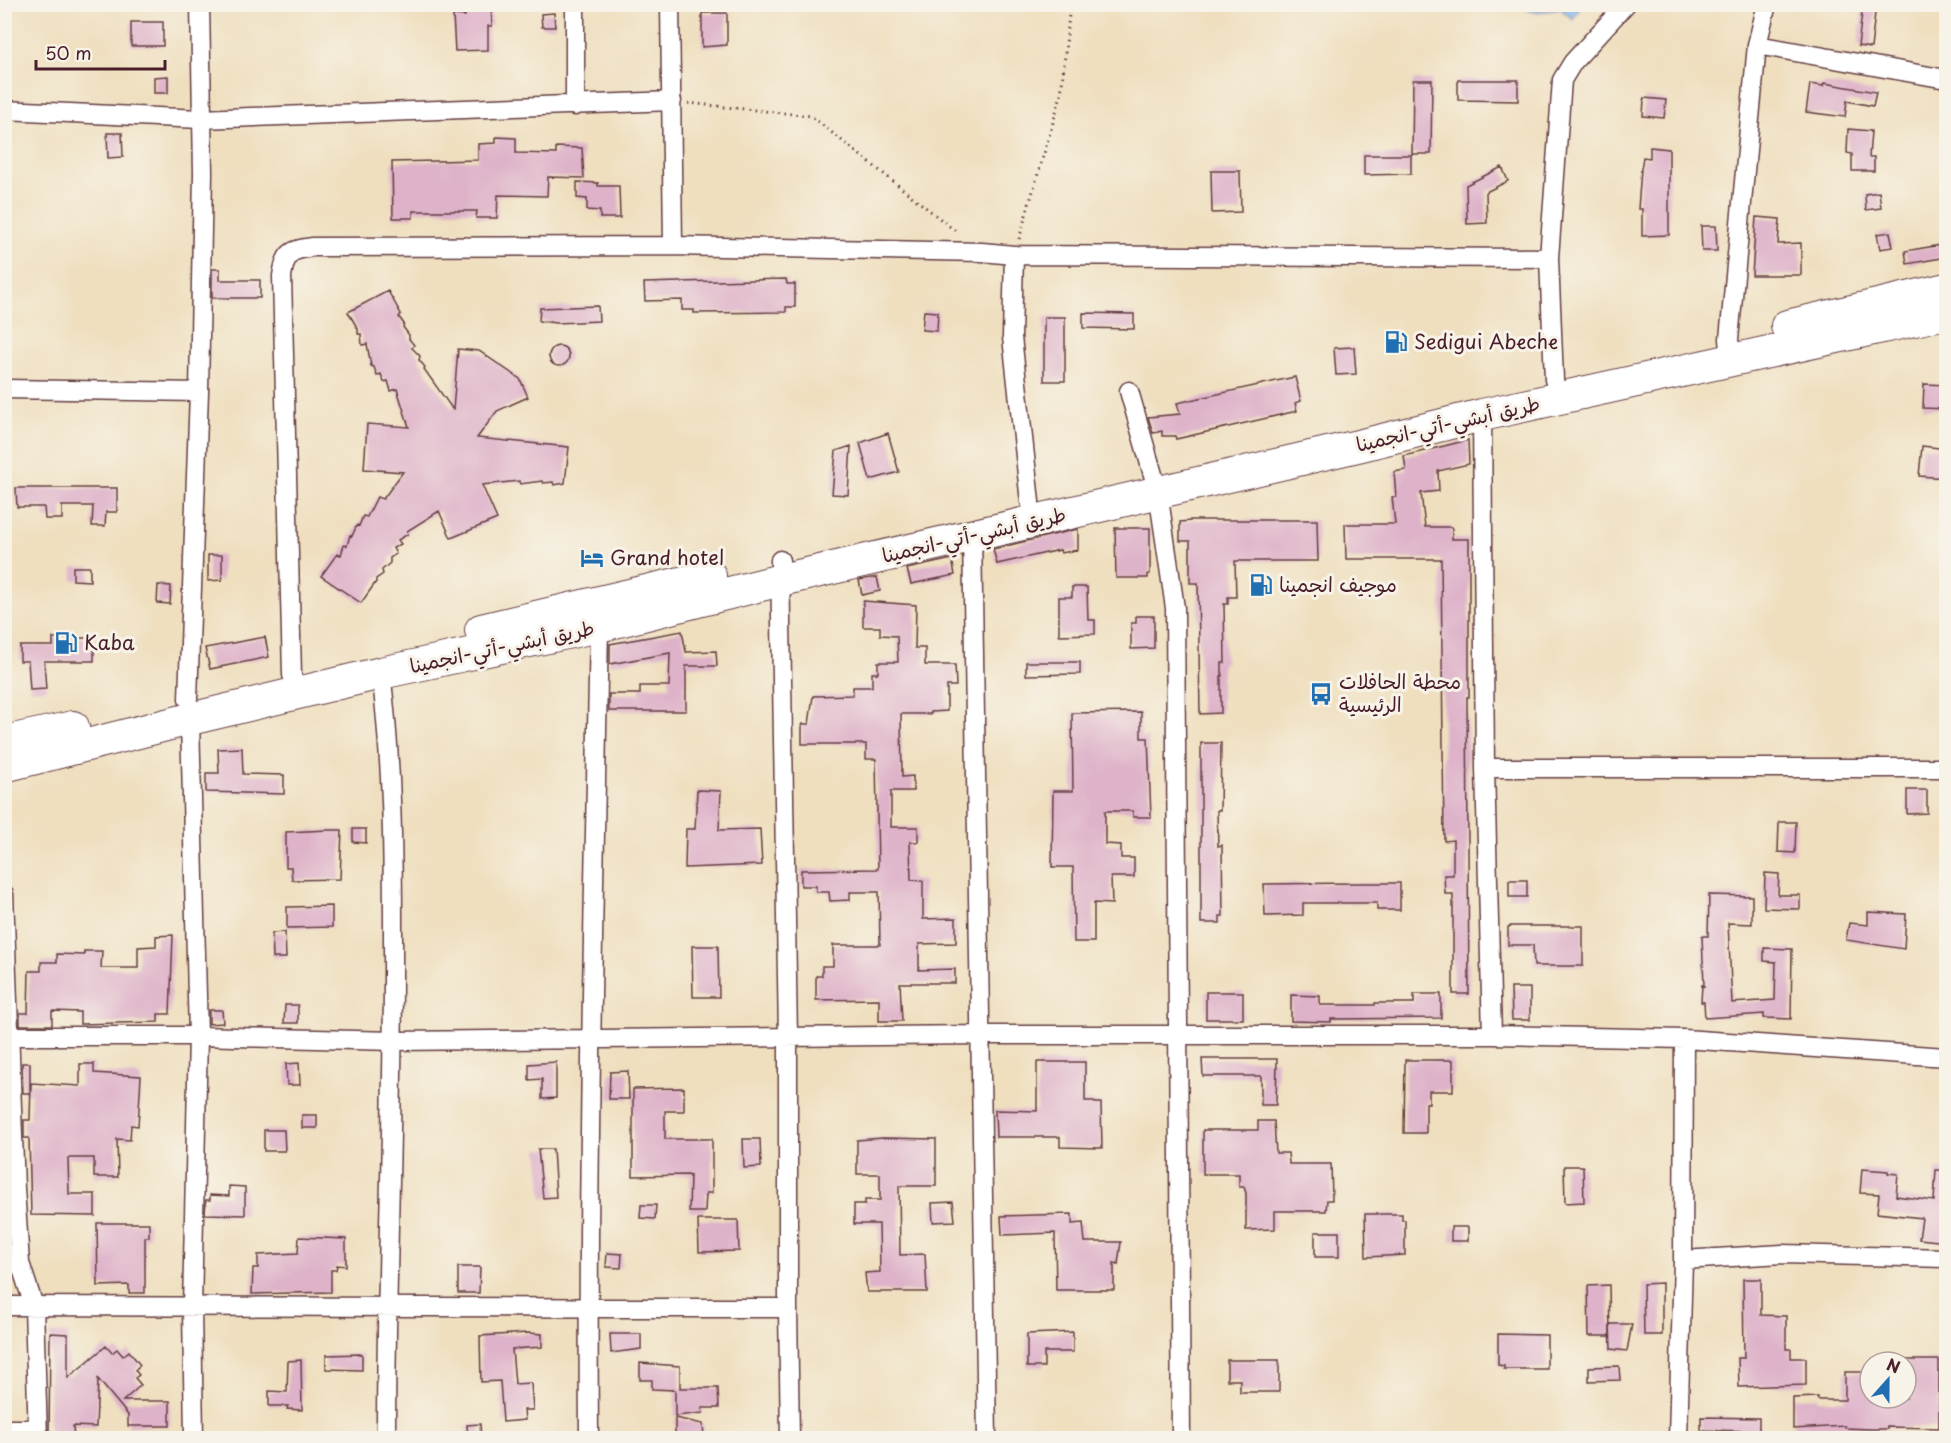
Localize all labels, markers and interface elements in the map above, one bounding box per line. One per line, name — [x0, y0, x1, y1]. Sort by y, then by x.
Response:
scale bar — [36, 33, 165, 71]
text: 50 m — [45, 39, 92, 66]
place label: Sedigui Abeche — [1414, 326, 1558, 356]
fuel station icon: Sedigui Abeche — [1383, 329, 1409, 355]
street label: طريق أبشي-أتي-انجمينا — [1353, 387, 1544, 463]
street label: طريق أبشي-أتي-انجمينا — [879, 498, 1070, 574]
place label: Grand hotel — [610, 542, 724, 572]
hotel icon: Grand hotel — [579, 545, 605, 571]
place label: موجيف انجمينا — [1279, 569, 1397, 599]
fuel station icon: موجيف انجمينا — [1248, 572, 1274, 598]
street label: طريق أبشي-أتي-انجمينا — [407, 612, 598, 684]
place label: Kaba — [84, 627, 135, 657]
fuel station icon: Kaba — [53, 630, 79, 656]
place label: محطة الحافلات الرئيسية — [1339, 666, 1461, 719]
bus stop icon: محطة الحافلات الرئيسية — [1308, 681, 1334, 707]
north arrow — [1858, 1350, 1918, 1410]
text: N — [1884, 1352, 1904, 1379]

